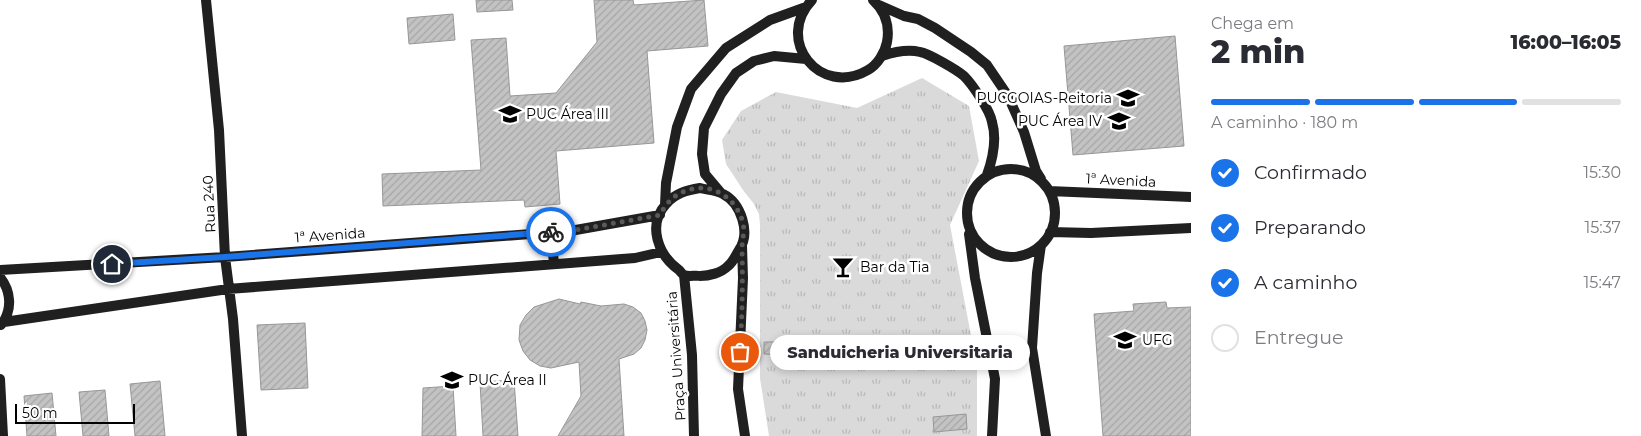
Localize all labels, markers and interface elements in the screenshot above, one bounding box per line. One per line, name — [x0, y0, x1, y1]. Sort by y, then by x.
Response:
text: Chega em — [1211, 14, 1294, 33]
text: 16:00–16:05 — [1511, 31, 1621, 54]
text: 2 min — [1211, 32, 1305, 71]
school or university icon: PUCGOIAS-Reitoria — [1115, 85, 1141, 111]
place label: PUCGOIAS-Reitoria — [977, 89, 1112, 107]
school or university icon: PUC Área III — [497, 101, 523, 127]
place label: PUC Área III — [526, 105, 609, 123]
school or university icon: PUC Área IV — [1106, 108, 1132, 134]
place label: PUC Área IV — [1018, 112, 1102, 130]
text: A caminho · 180 m — [1211, 113, 1358, 132]
icon: check — [1211, 159, 1239, 187]
text: Confirmado — [1254, 161, 1367, 184]
text: 15:30 — [1583, 163, 1621, 182]
street label: 1ª Avenida — [1085, 169, 1157, 191]
street label: Rua 240 — [199, 175, 219, 233]
courier — [526, 207, 576, 257]
icon: check — [1211, 214, 1239, 242]
text: Preparando — [1254, 216, 1366, 239]
icon: bike — [537, 218, 565, 246]
text: 15:37 — [1585, 218, 1621, 237]
street label: 1ª Avenida — [294, 224, 366, 246]
pin — [91, 243, 133, 285]
icon: home — [98, 250, 126, 278]
bar icon: Bar da Tia — [830, 254, 856, 280]
place label: Bar da Tia — [860, 258, 930, 276]
icon: check — [1211, 269, 1239, 297]
text: A caminho — [1254, 271, 1357, 294]
text: 15:47 — [1584, 273, 1621, 292]
street label: Praça Universitária — [662, 290, 690, 422]
text: Entregue — [1254, 326, 1343, 349]
school or university icon: UFG — [1112, 327, 1138, 353]
pin — [719, 331, 761, 373]
place label: UFG — [1142, 331, 1173, 349]
callout: Sanduicheria Universitaria — [770, 334, 1030, 370]
icon: bag — [726, 338, 754, 366]
text: Sanduicheria Universitaria — [787, 343, 1013, 362]
school or university icon: PUC Área II — [439, 367, 465, 393]
place label: PUC Área II — [468, 371, 547, 389]
scale bar — [15, 401, 135, 424]
text: 50 m — [22, 404, 58, 422]

